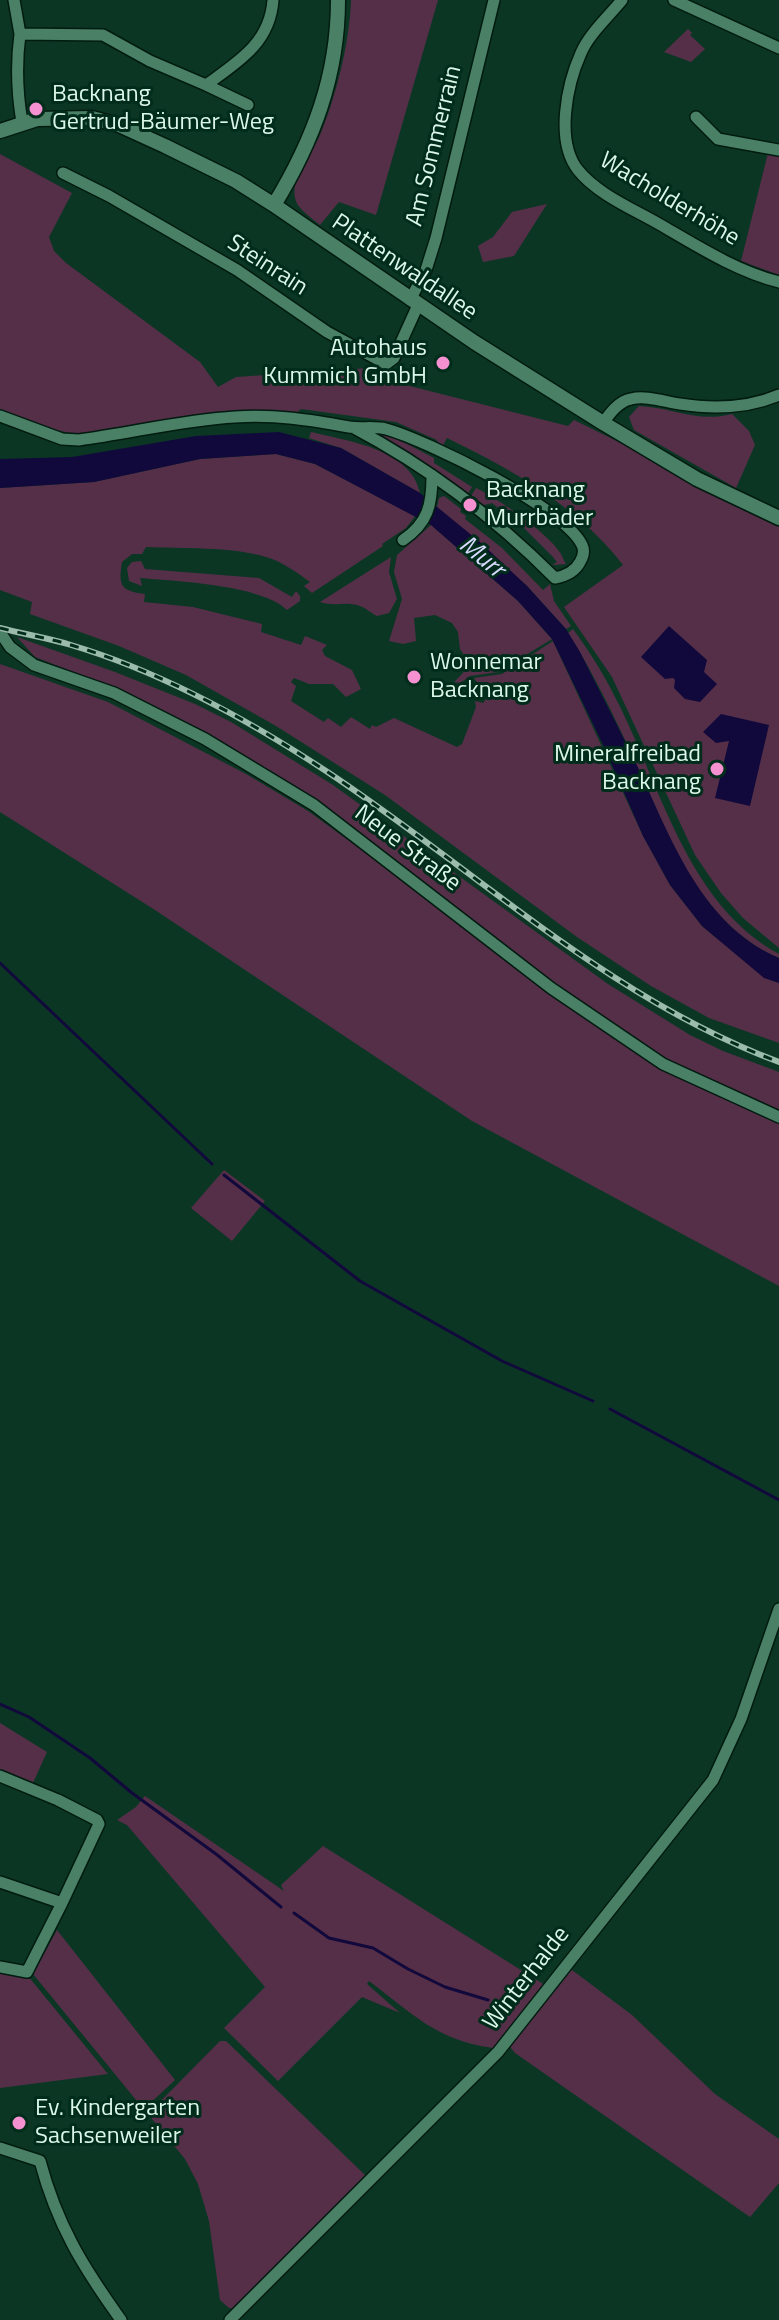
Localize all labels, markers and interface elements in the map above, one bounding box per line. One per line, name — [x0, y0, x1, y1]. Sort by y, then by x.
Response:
street label: Am Sommerrain — [401, 63, 469, 229]
place label: Backnang Gertrud-Bäumer-Weg — [52, 81, 274, 137]
marker: Backnang Gertrud-Bäumer-Weg — [27, 100, 45, 118]
street label: Wacholderhöhe — [594, 147, 744, 253]
street label: Plattenwaldallee — [326, 209, 482, 327]
street label: Steinrain — [221, 229, 313, 303]
place label: Autohaus Kummich GmbH — [263, 335, 427, 391]
marker: Autohaus Kummich GmbH — [434, 354, 452, 372]
place label: Backnang Murrbäder — [486, 477, 593, 533]
marker: Backnang Murrbäder — [461, 496, 479, 514]
water label: Murr — [452, 530, 510, 586]
place label: Wonnemar Backnang — [430, 649, 542, 705]
marker: Wonnemar Backnang — [405, 668, 423, 686]
place label: Mineralfreibad Backnang — [554, 741, 701, 797]
marker: Mineralfreibad Backnang — [708, 760, 726, 778]
street label: Neue Straße — [348, 800, 466, 898]
street label: Winterhalde — [478, 1921, 576, 2037]
place label: Ev. Kindergarten Sachsenweiler — [35, 2095, 200, 2151]
marker: Ev. Kindergarten Sachsenweiler — [10, 2114, 28, 2132]

